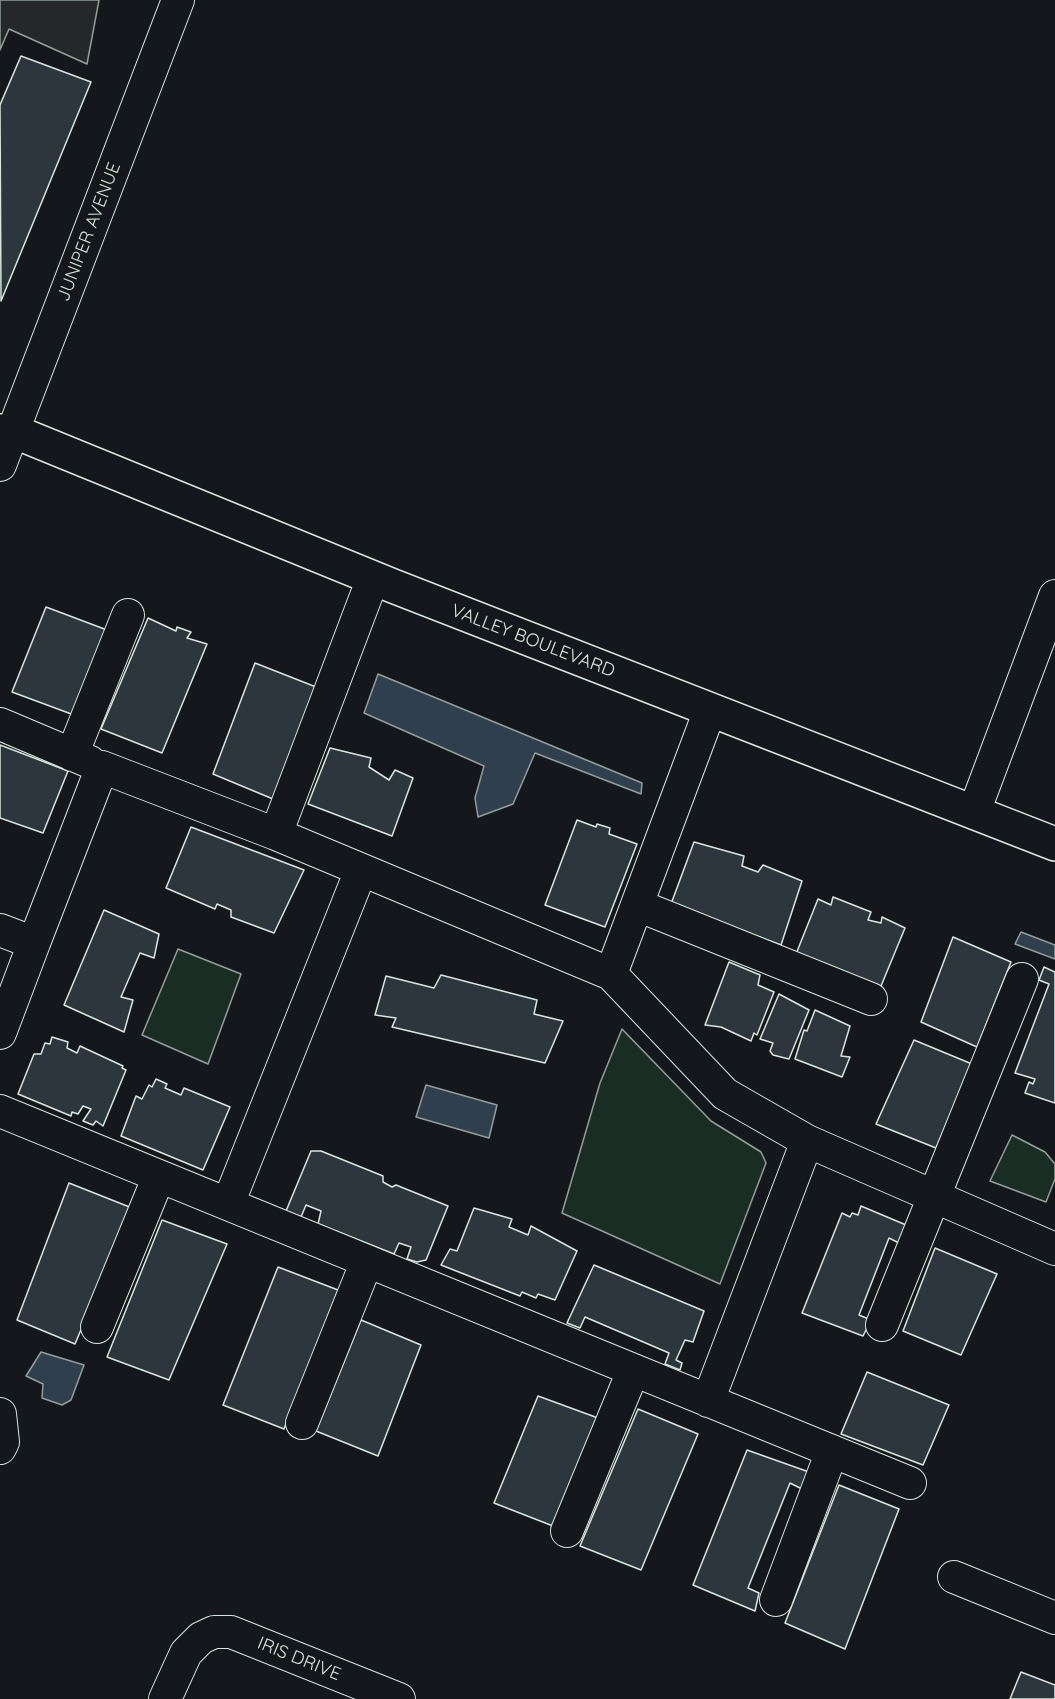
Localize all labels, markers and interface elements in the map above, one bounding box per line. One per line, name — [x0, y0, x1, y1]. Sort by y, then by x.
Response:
street label: JUNIPER AVENUE — [53, 160, 125, 304]
street label: VALLEY BOULEVARD — [448, 600, 618, 682]
street label: IRIS DRIVE — [254, 1633, 344, 1685]

